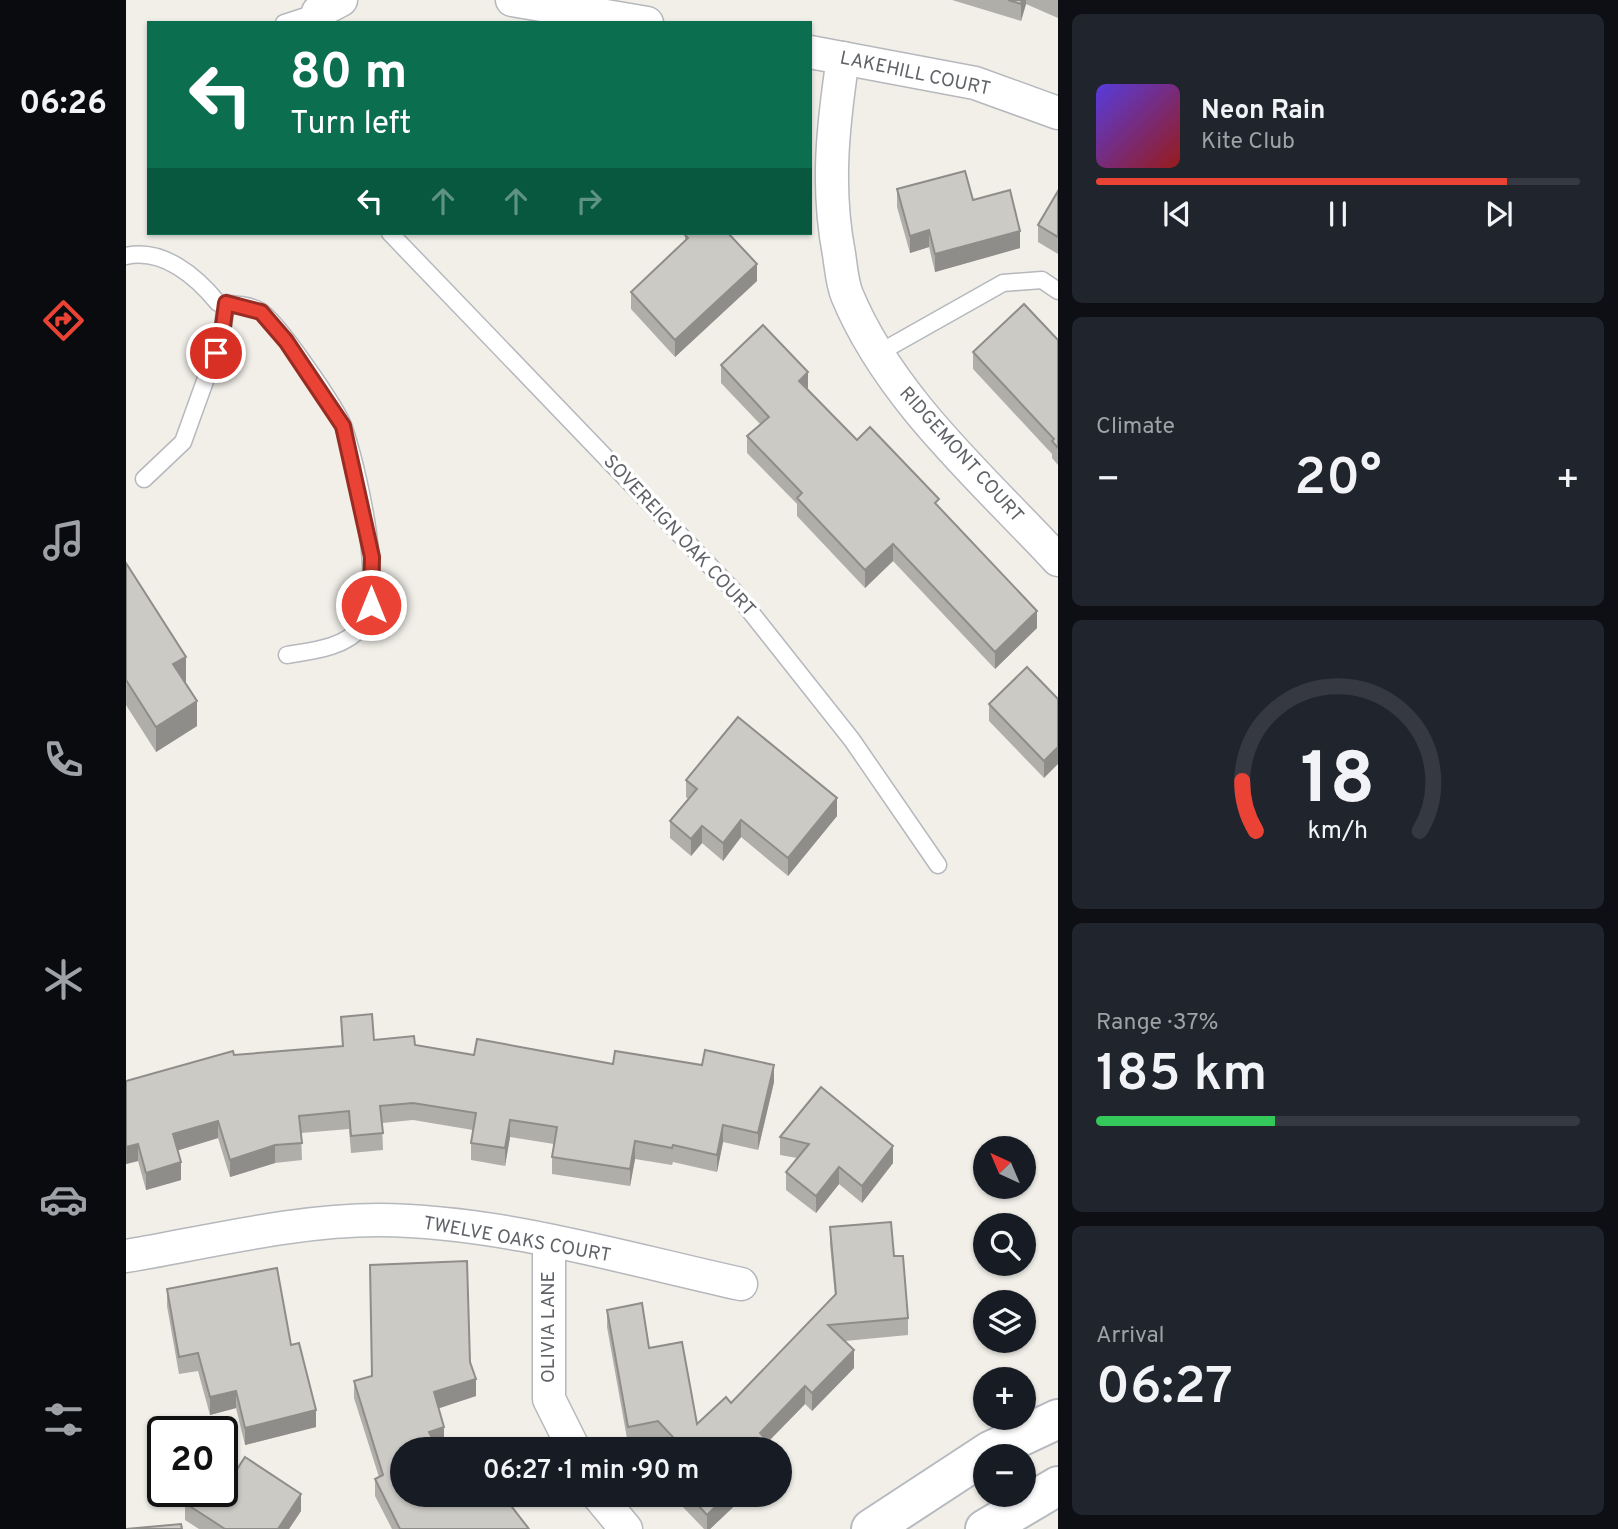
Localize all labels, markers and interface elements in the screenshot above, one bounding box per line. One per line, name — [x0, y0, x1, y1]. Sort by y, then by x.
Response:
text: 80 m — [290, 44, 407, 106]
street label: LAKEHILL COURT — [838, 46, 992, 102]
icon: left — [175, 49, 266, 140]
text: 06:26 — [19, 85, 107, 125]
text: Neon Rain — [1201, 95, 1326, 128]
text: Turn left — [290, 105, 411, 145]
text: Kite Club — [1201, 128, 1295, 157]
icon: left — [351, 182, 389, 220]
icon: ahead — [424, 182, 462, 220]
icon: ahead — [497, 182, 535, 220]
icon: right — [570, 182, 608, 220]
icon: previous — [1158, 195, 1196, 233]
icon: pause — [1319, 195, 1357, 233]
icon: next — [1480, 195, 1518, 233]
icon: directions — [39, 296, 88, 345]
pin — [186, 323, 246, 383]
icon: arrive — [197, 334, 235, 372]
street label: RIDGEMONT COURT — [894, 382, 1028, 528]
text: Climate — [1096, 413, 1175, 442]
text: 20° — [1294, 447, 1382, 513]
street label: SOVEREIGN OAK COURT — [598, 450, 760, 622]
text: − — [1096, 457, 1121, 506]
text: + — [1555, 457, 1580, 506]
icon: music — [39, 516, 88, 565]
position arrow — [334, 568, 408, 642]
icon: phone — [39, 735, 88, 784]
text: 18 — [1301, 737, 1375, 829]
text: km/h — [1308, 815, 1368, 847]
icon: climate — [39, 955, 88, 1004]
text: Range · 37% — [1096, 1009, 1218, 1038]
text: 185 km — [1096, 1043, 1267, 1109]
north arrow — [973, 1136, 1036, 1199]
map controls — [973, 1136, 1036, 1507]
icon: car — [39, 1175, 88, 1224]
street label: TWELVE OAKS COURT — [421, 1212, 613, 1268]
button: search — [973, 1213, 1036, 1276]
street label: OLIVIA LANE — [537, 1271, 561, 1383]
button: layers — [973, 1290, 1036, 1353]
text: Arrival — [1096, 1322, 1165, 1351]
text: 06:27 — [1096, 1356, 1233, 1422]
button: + — [973, 1367, 1036, 1430]
icon: filters — [39, 1395, 88, 1444]
speed limit sign: 20 — [147, 1416, 238, 1507]
button: − — [973, 1444, 1036, 1507]
text: 06:27 · 1 min · 90 m — [483, 1455, 699, 1488]

